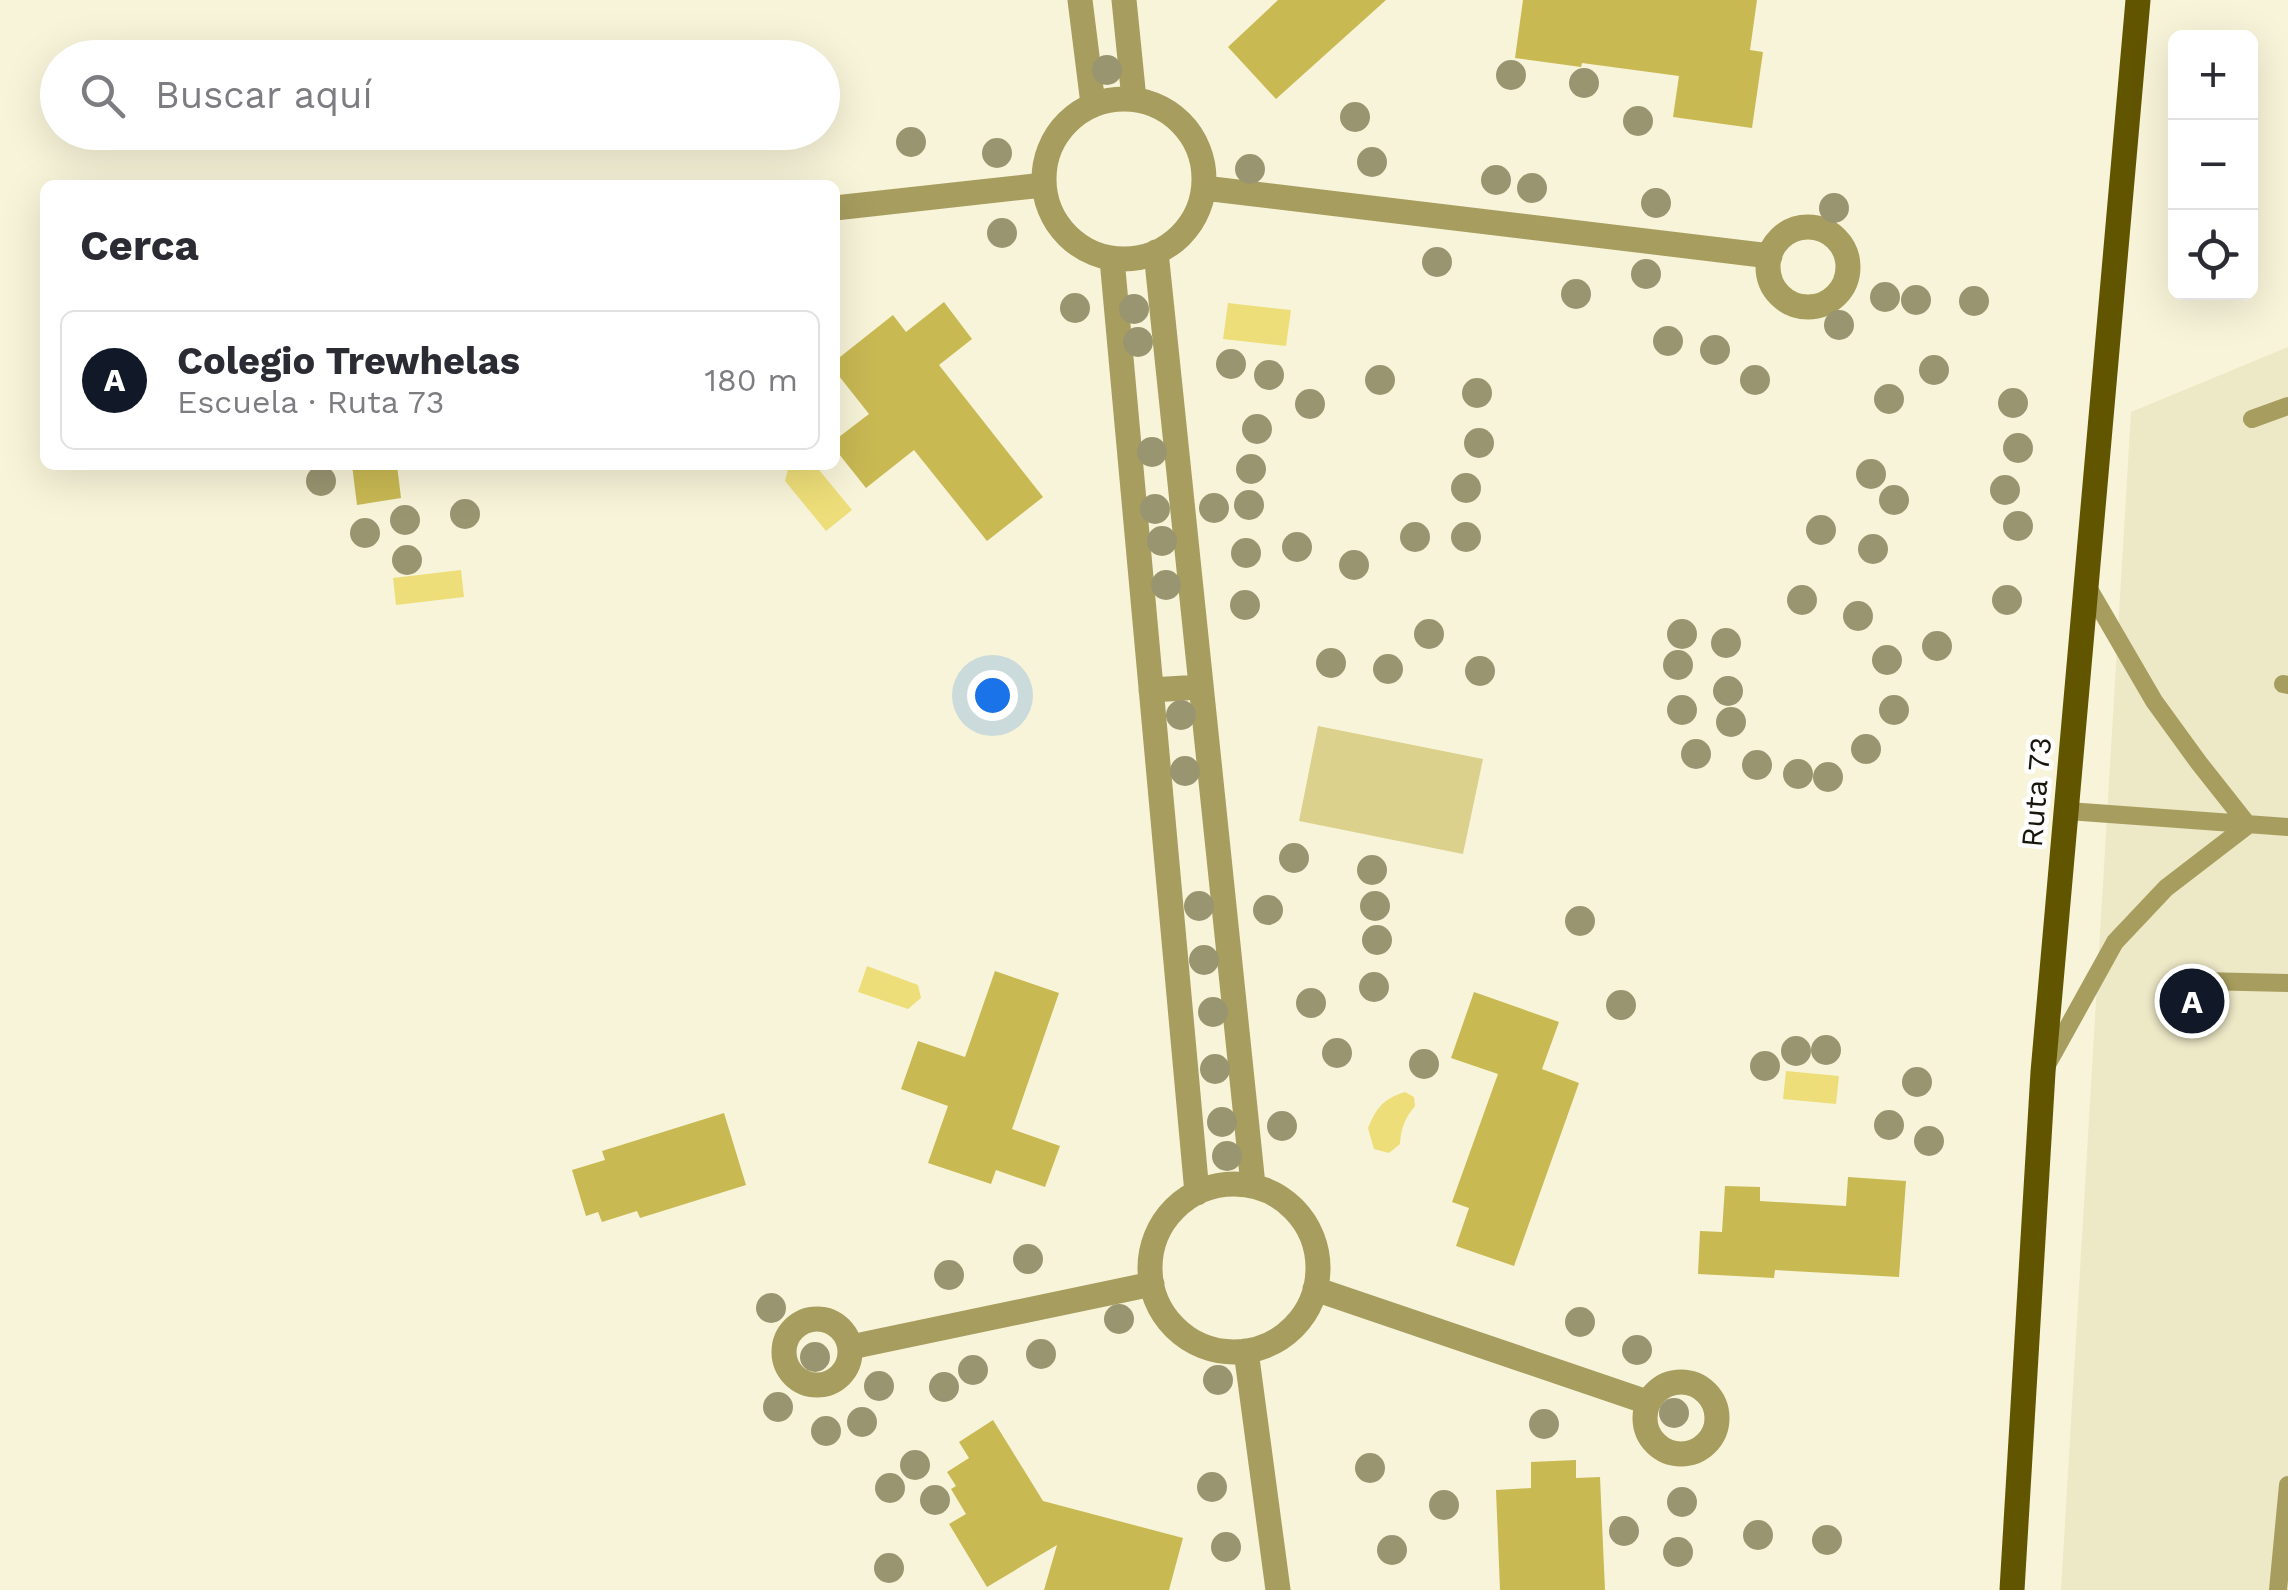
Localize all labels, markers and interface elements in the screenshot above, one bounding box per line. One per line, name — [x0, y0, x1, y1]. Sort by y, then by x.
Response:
map controls — [2168, 30, 2258, 300]
button: + — [2168, 30, 2258, 120]
search box — [40, 40, 840, 150]
icon: search — [75, 68, 130, 123]
text: Buscar aquí — [155, 73, 373, 117]
button: − — [2168, 120, 2258, 210]
button: locate — [2168, 210, 2258, 300]
text: Cerca — [80, 221, 199, 270]
text: Colegio Trewhelas — [177, 339, 520, 383]
text: A — [104, 361, 125, 399]
text: 180 m — [704, 361, 798, 399]
text: Escuela · Ruta 73 — [177, 383, 444, 421]
your location — [967, 670, 1018, 721]
street label: Ruta 73 — [2014, 736, 2058, 848]
pin: A — [2160, 964, 2224, 1038]

